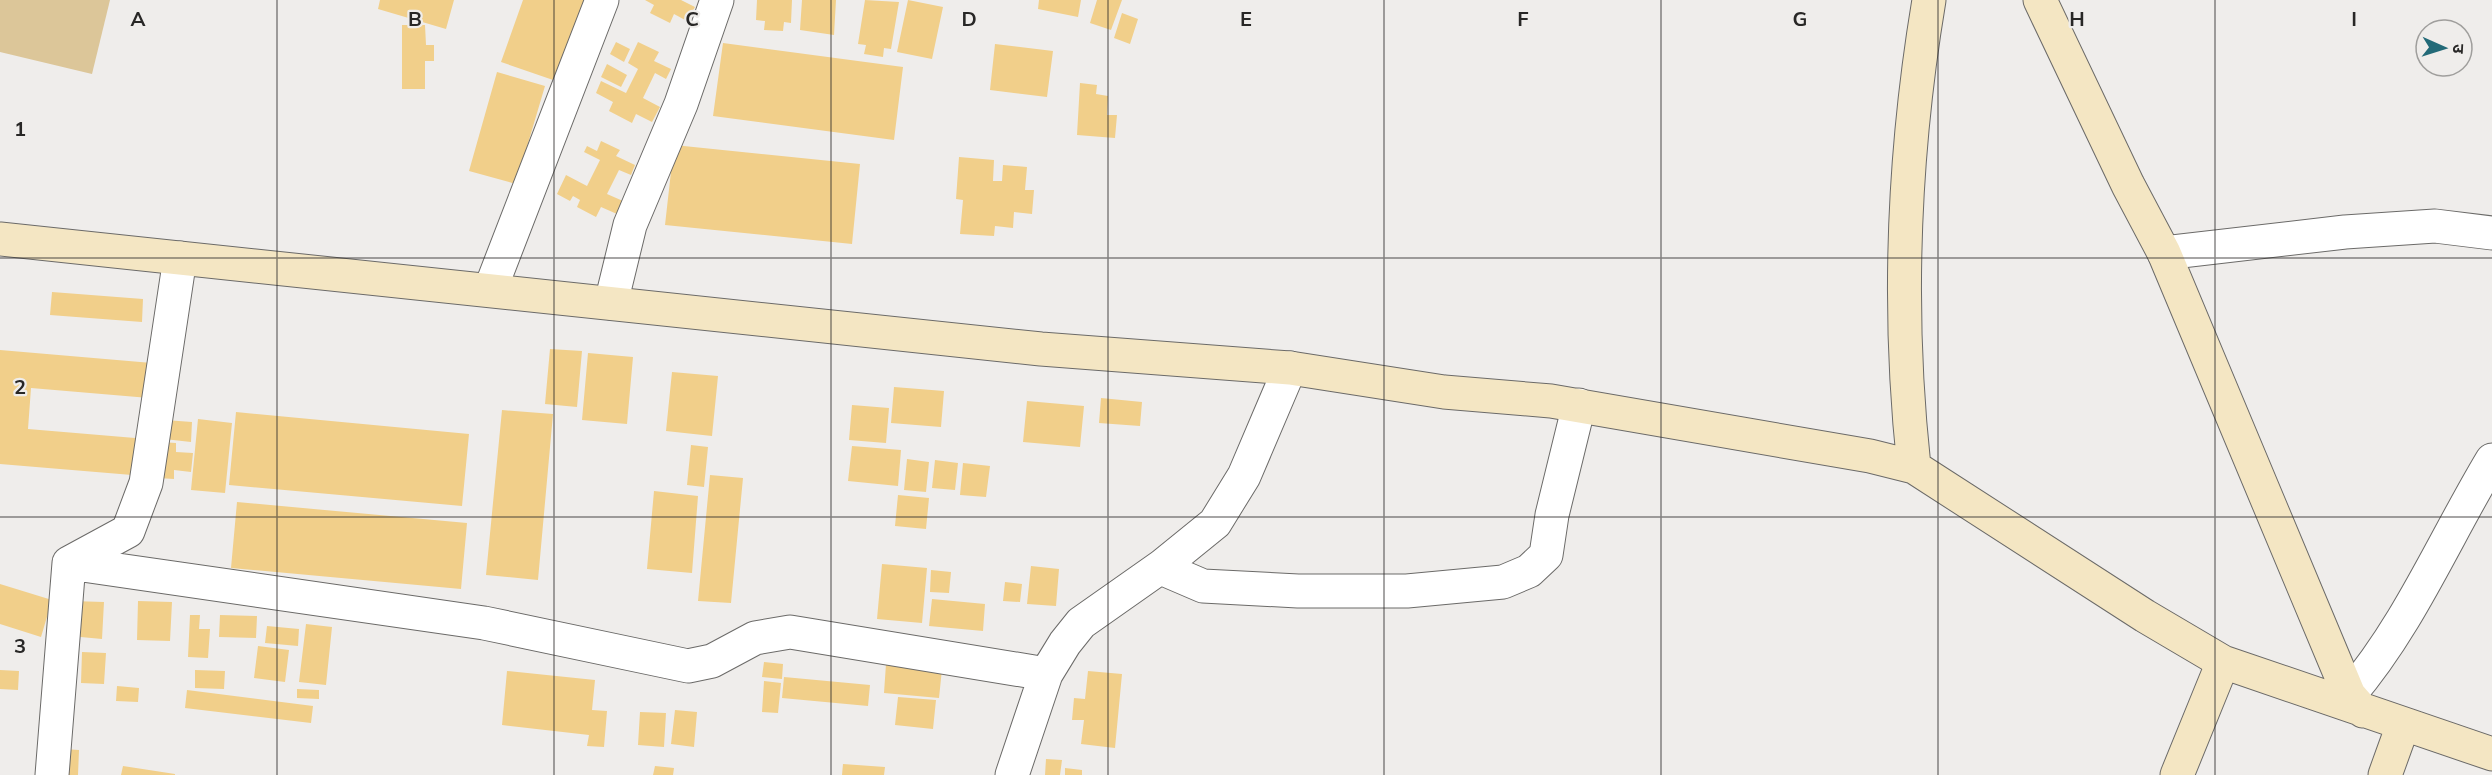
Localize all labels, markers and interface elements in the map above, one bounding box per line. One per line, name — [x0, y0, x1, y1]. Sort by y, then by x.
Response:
text: A — [131, 6, 146, 31]
text: B — [408, 6, 422, 31]
text: C — [685, 6, 699, 31]
text: D — [961, 6, 977, 31]
text: E — [1240, 6, 1252, 31]
text: F — [1517, 6, 1529, 31]
text: G — [1793, 6, 1807, 31]
text: H — [2069, 6, 2085, 31]
text: I — [2351, 6, 2357, 31]
north arrow — [2414, 18, 2474, 78]
text: उ — [2449, 44, 2469, 55]
text: 1 — [14, 116, 26, 141]
text: 2 — [14, 374, 26, 399]
text: 3 — [14, 633, 26, 658]

